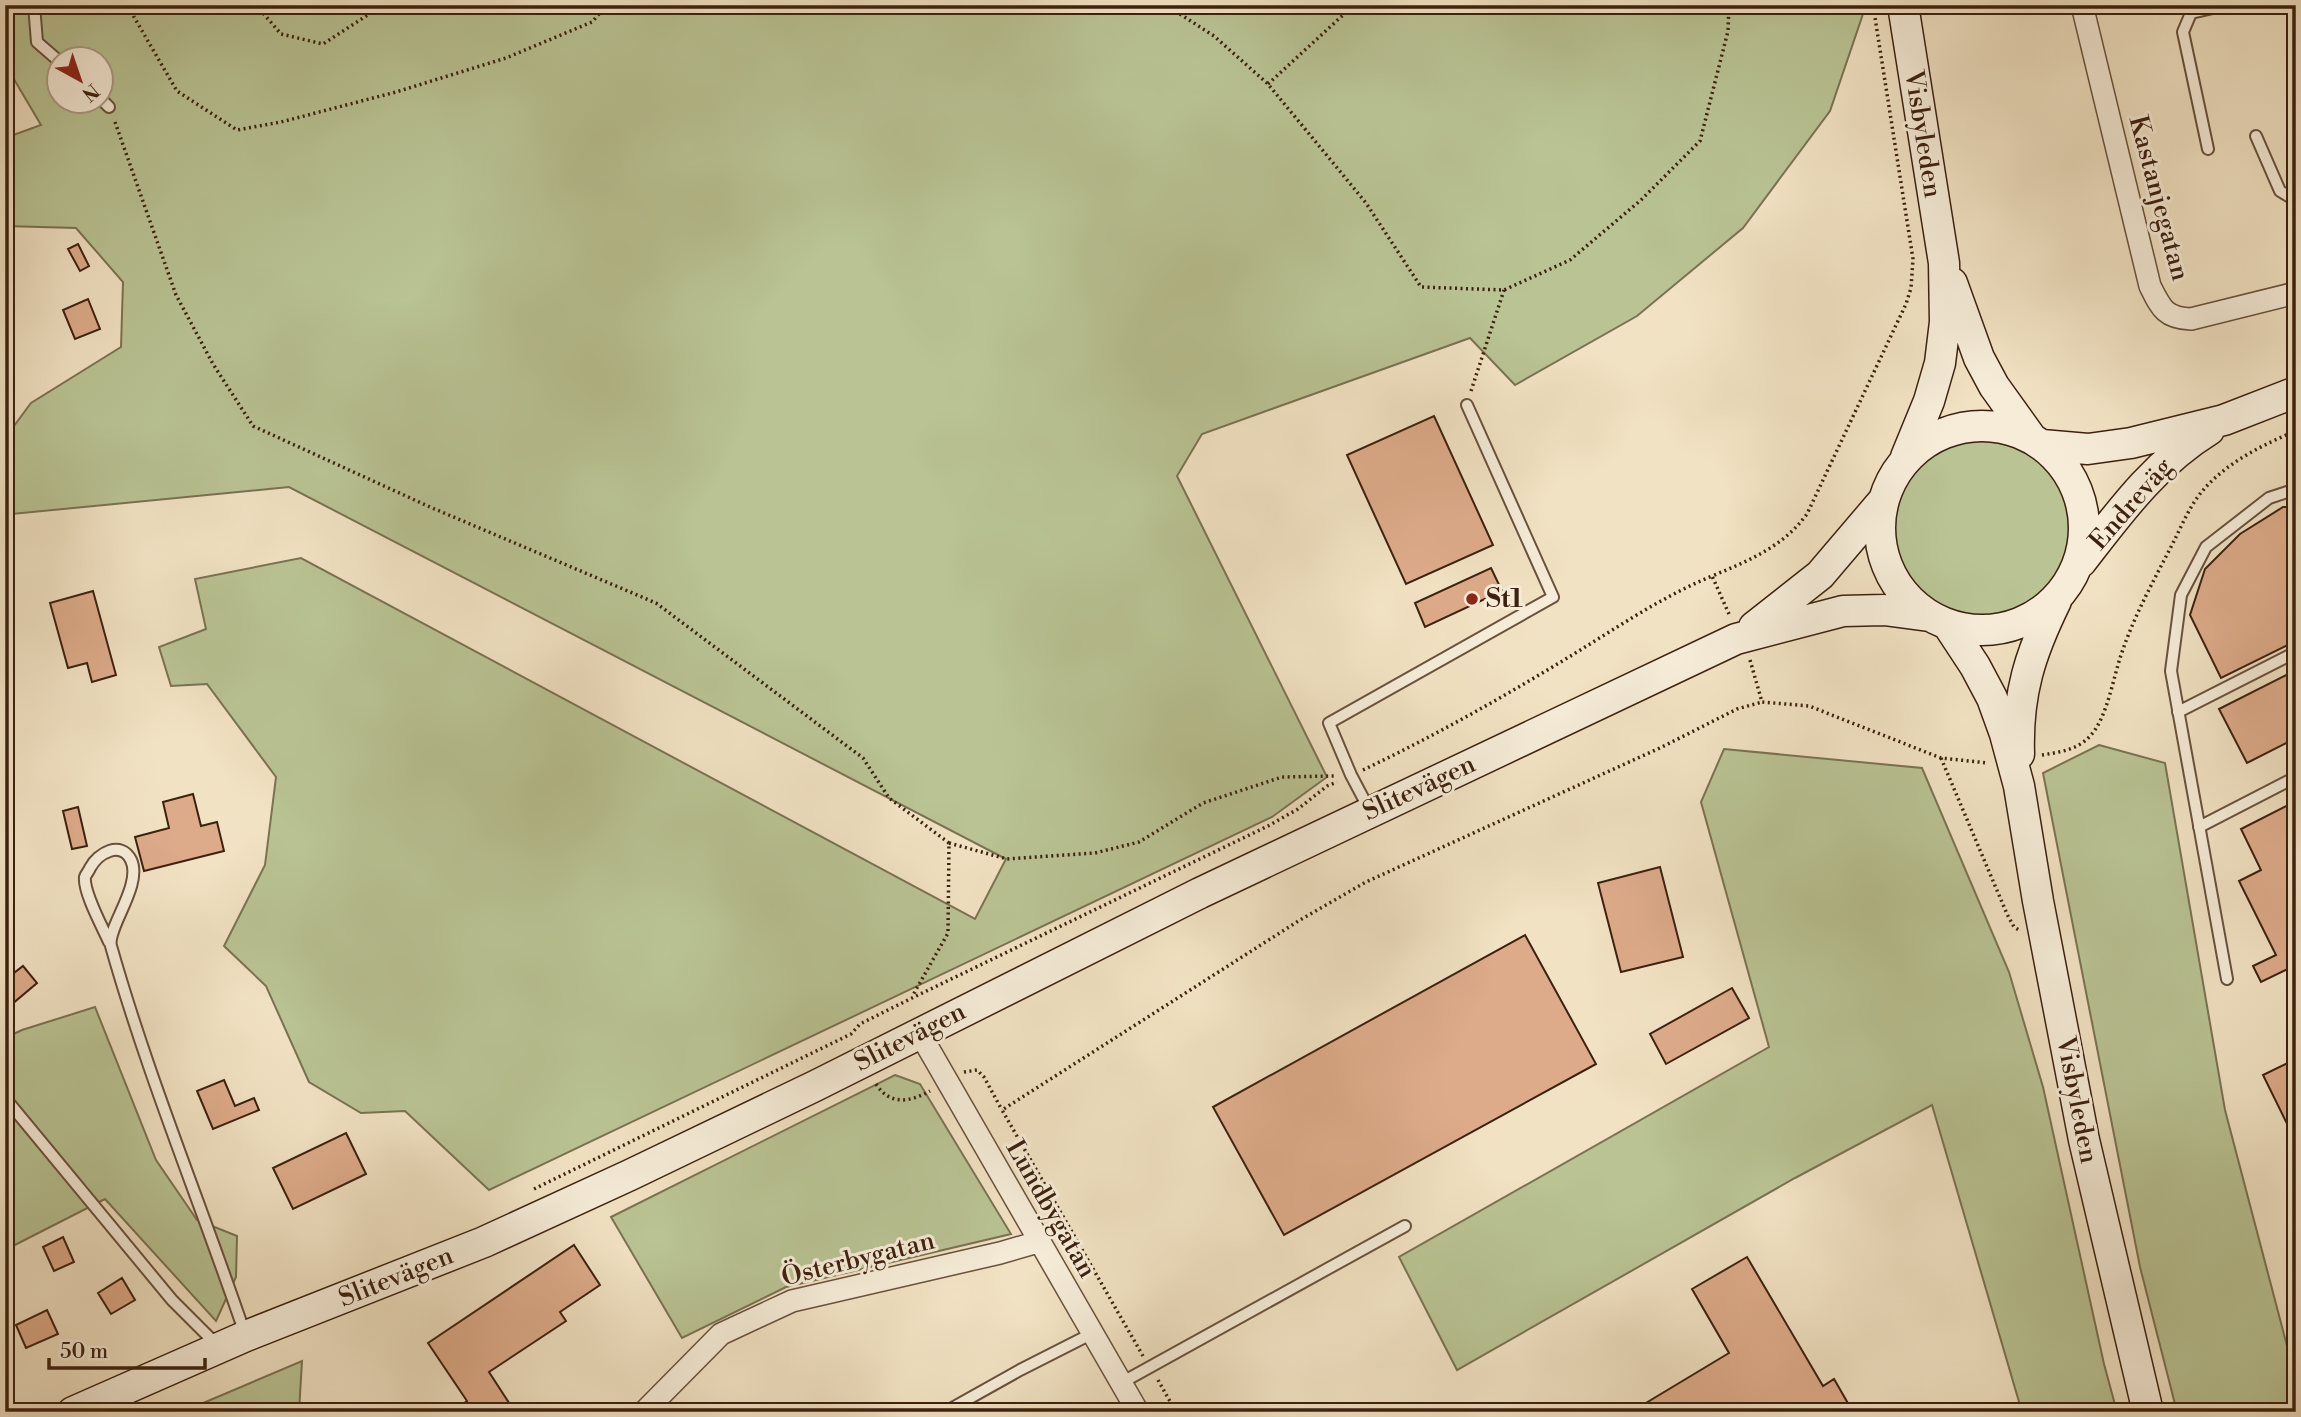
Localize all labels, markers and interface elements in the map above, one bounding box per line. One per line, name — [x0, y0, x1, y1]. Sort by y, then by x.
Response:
north arrow — [46, 46, 116, 116]
street label: Visbyleden — [1897, 67, 1949, 200]
text: N — [77, 78, 104, 106]
street label: Kastanjegatan — [2122, 112, 2196, 284]
street label: Endreväg — [2082, 451, 2180, 557]
place label: St1 — [1486, 583, 1523, 615]
marker: St1 — [1464, 591, 1480, 607]
street label: Slitevägen — [1358, 748, 1480, 828]
street label: Slitevägen — [849, 995, 971, 1079]
street label: Visbyleden — [2049, 1033, 2105, 1166]
street label: Lundbygatan — [999, 1134, 1103, 1284]
street label: Österbygatan — [778, 1224, 938, 1293]
street label: Slitevägen — [334, 1240, 458, 1314]
scale bar — [49, 1326, 205, 1370]
text: 50 m — [60, 1339, 108, 1365]

